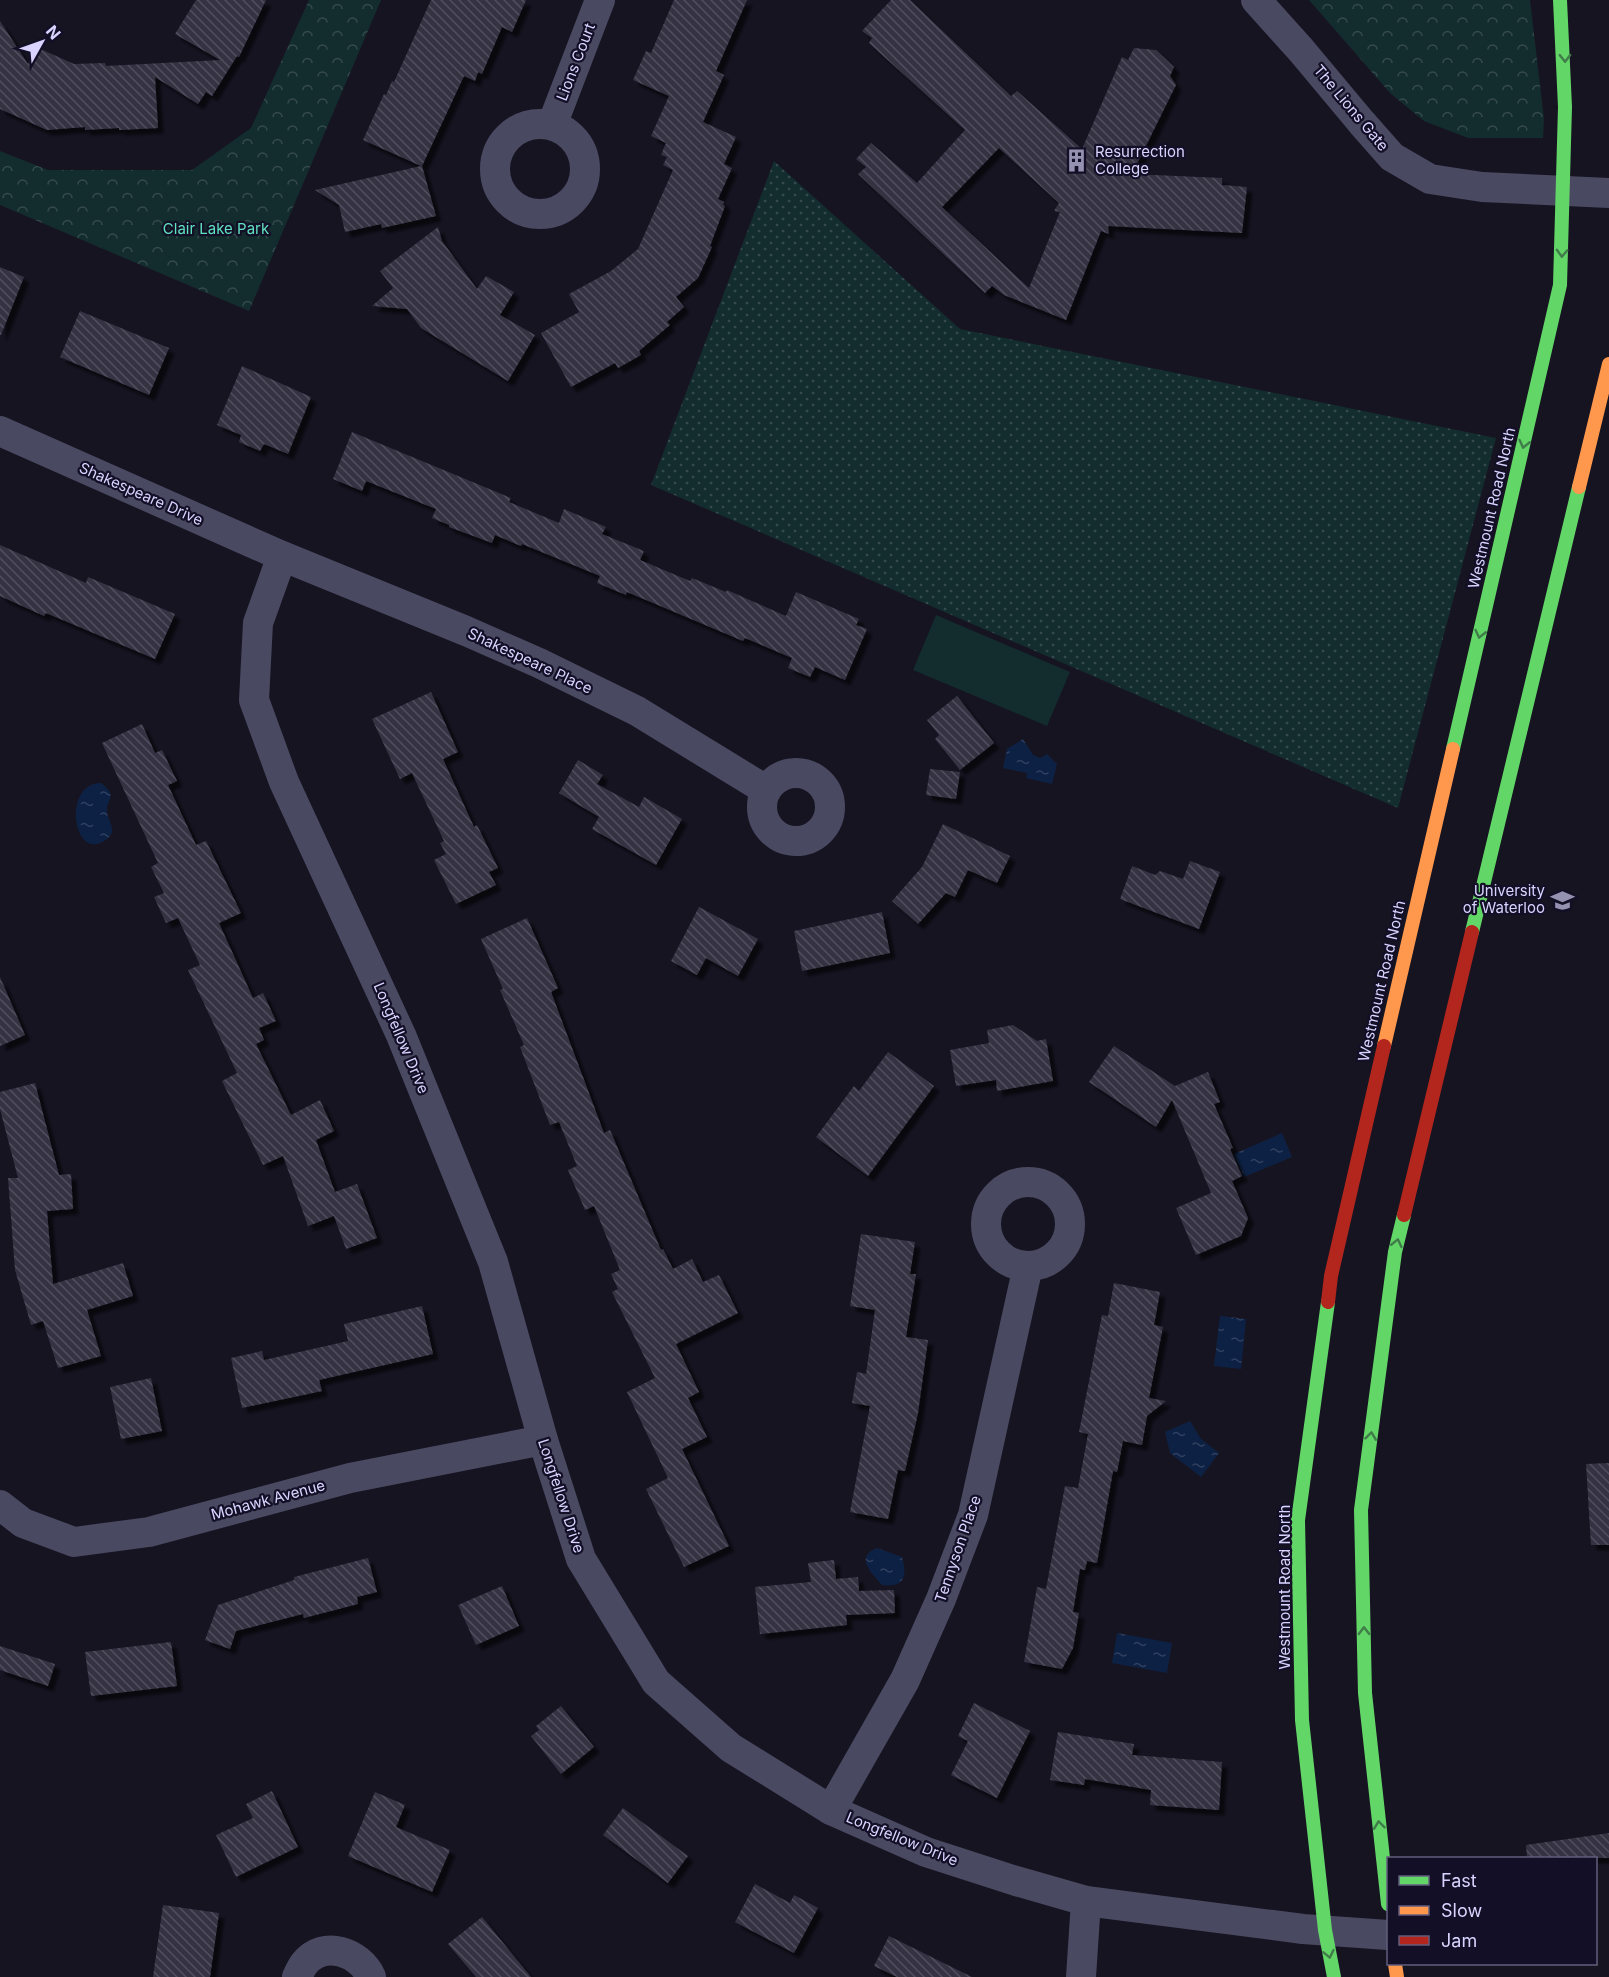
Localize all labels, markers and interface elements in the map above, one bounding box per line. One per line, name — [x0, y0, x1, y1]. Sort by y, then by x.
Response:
north arrow — [12, 12, 72, 72]
street label: Lions Court — [552, 20, 599, 103]
text: N — [42, 21, 65, 43]
one-way arrow — [1559, 54, 1571, 63]
street label: The Lions Gate — [1310, 61, 1393, 155]
place label: Resurrection College — [1095, 142, 1185, 178]
building icon: Resurrection College — [1064, 148, 1090, 174]
park label: Clair Lake Park — [163, 219, 270, 238]
one-way arrow — [1555, 249, 1568, 258]
street label: Westmount Road North — [1464, 425, 1519, 590]
one-way arrow — [1518, 439, 1531, 449]
street label: Shakespeare Drive — [76, 458, 206, 529]
street label: Shakespeare Place — [465, 623, 596, 698]
one-way arrow — [1474, 629, 1487, 639]
place label: University of Waterloo — [1463, 881, 1546, 917]
school or university icon: University of Waterloo — [1550, 887, 1576, 913]
street label: Westmount Road North — [1354, 898, 1409, 1063]
street label: Longfellow Drive — [369, 979, 433, 1096]
one-way arrow — [1389, 1238, 1402, 1248]
one-way arrow — [1364, 1432, 1377, 1441]
street label: Longfellow Drive — [534, 1436, 589, 1555]
street label: Mohawk Avenue — [209, 1475, 327, 1524]
street label: Tennyson Place — [930, 1493, 985, 1605]
street label: Westmount Road North — [1275, 1505, 1294, 1669]
one-way arrow — [1358, 1626, 1370, 1635]
street label: Longfellow Drive — [843, 1807, 961, 1870]
one-way arrow — [1374, 1820, 1386, 1830]
legend — [1387, 1857, 1597, 1965]
text: Fast — [1441, 1870, 1477, 1891]
text: Slow — [1441, 1900, 1482, 1921]
text: Jam — [1441, 1930, 1477, 1951]
one-way arrow — [1322, 1948, 1335, 1958]

